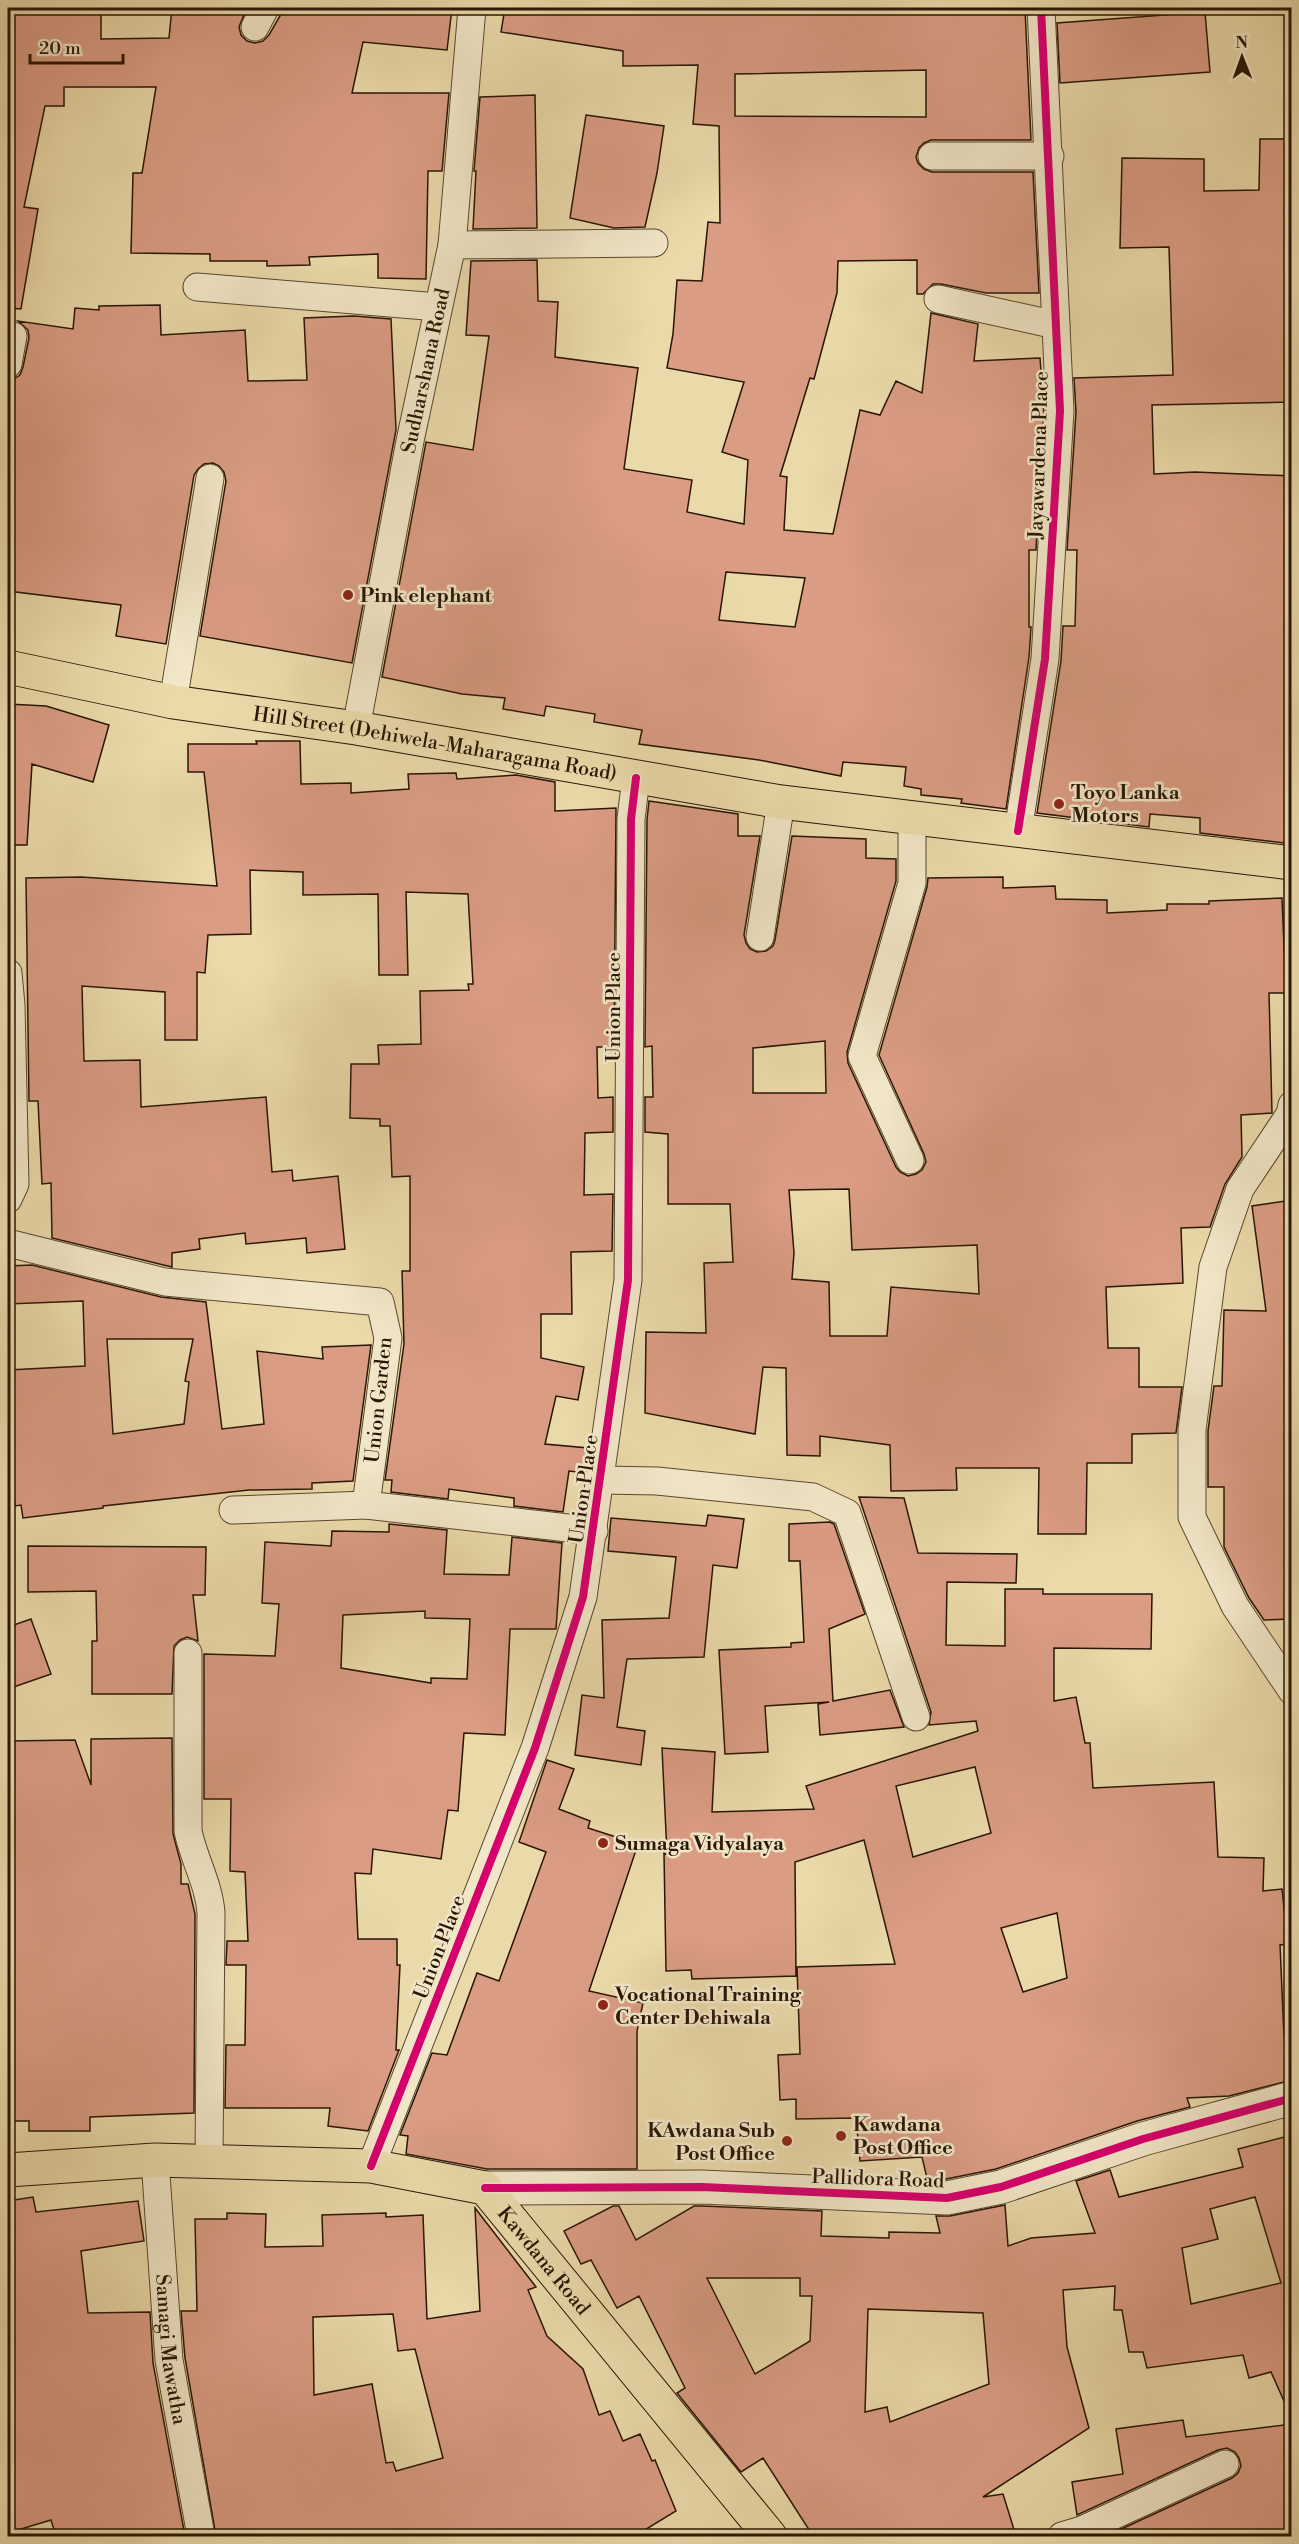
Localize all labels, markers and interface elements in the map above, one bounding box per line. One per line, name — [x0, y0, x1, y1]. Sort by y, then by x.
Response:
scale bar — [30, 27, 123, 65]
north arrow — [1212, 27, 1272, 87]
text: N — [1235, 33, 1249, 53]
text: 20 m — [39, 37, 81, 60]
street label: Sudharshana Road — [397, 285, 457, 456]
street label: Jayawardena Place — [1024, 371, 1055, 541]
place label: Pink elephant — [360, 584, 492, 609]
marker: Pink elephant — [341, 588, 355, 602]
street label: Hill Street (Dehiwela-Maharagama Road) — [251, 703, 619, 787]
place label: Toyo Lanka Motors — [1071, 781, 1180, 829]
marker: Toyo Lanka Motors — [1052, 797, 1066, 811]
street label: Union Place — [602, 952, 627, 1062]
street label: Union Garden — [360, 1336, 399, 1465]
street label: Union Place — [564, 1433, 605, 1545]
place label: Sumaga Vidyalaya — [615, 1832, 784, 1857]
marker: Sumaga Vidyalaya — [596, 1836, 610, 1850]
street label: Union Place — [409, 1892, 472, 2003]
place label: Vocational Training Center Dehiwala — [614, 1983, 802, 2031]
marker: Vocational Training Center Dehiwala — [596, 1998, 610, 2012]
place label: Kawdana Post Office — [853, 2113, 953, 2161]
place label: KAwdana Sub Post Office — [647, 2119, 775, 2167]
marker: Kawdana Post Office — [834, 2129, 848, 2143]
marker: KAwdana Sub Post Office — [780, 2134, 794, 2148]
street label: Pallidora Road — [811, 2165, 945, 2194]
street label: Kawdana Road — [491, 2202, 595, 2321]
street label: Samagi Mawatha — [149, 2273, 192, 2428]

